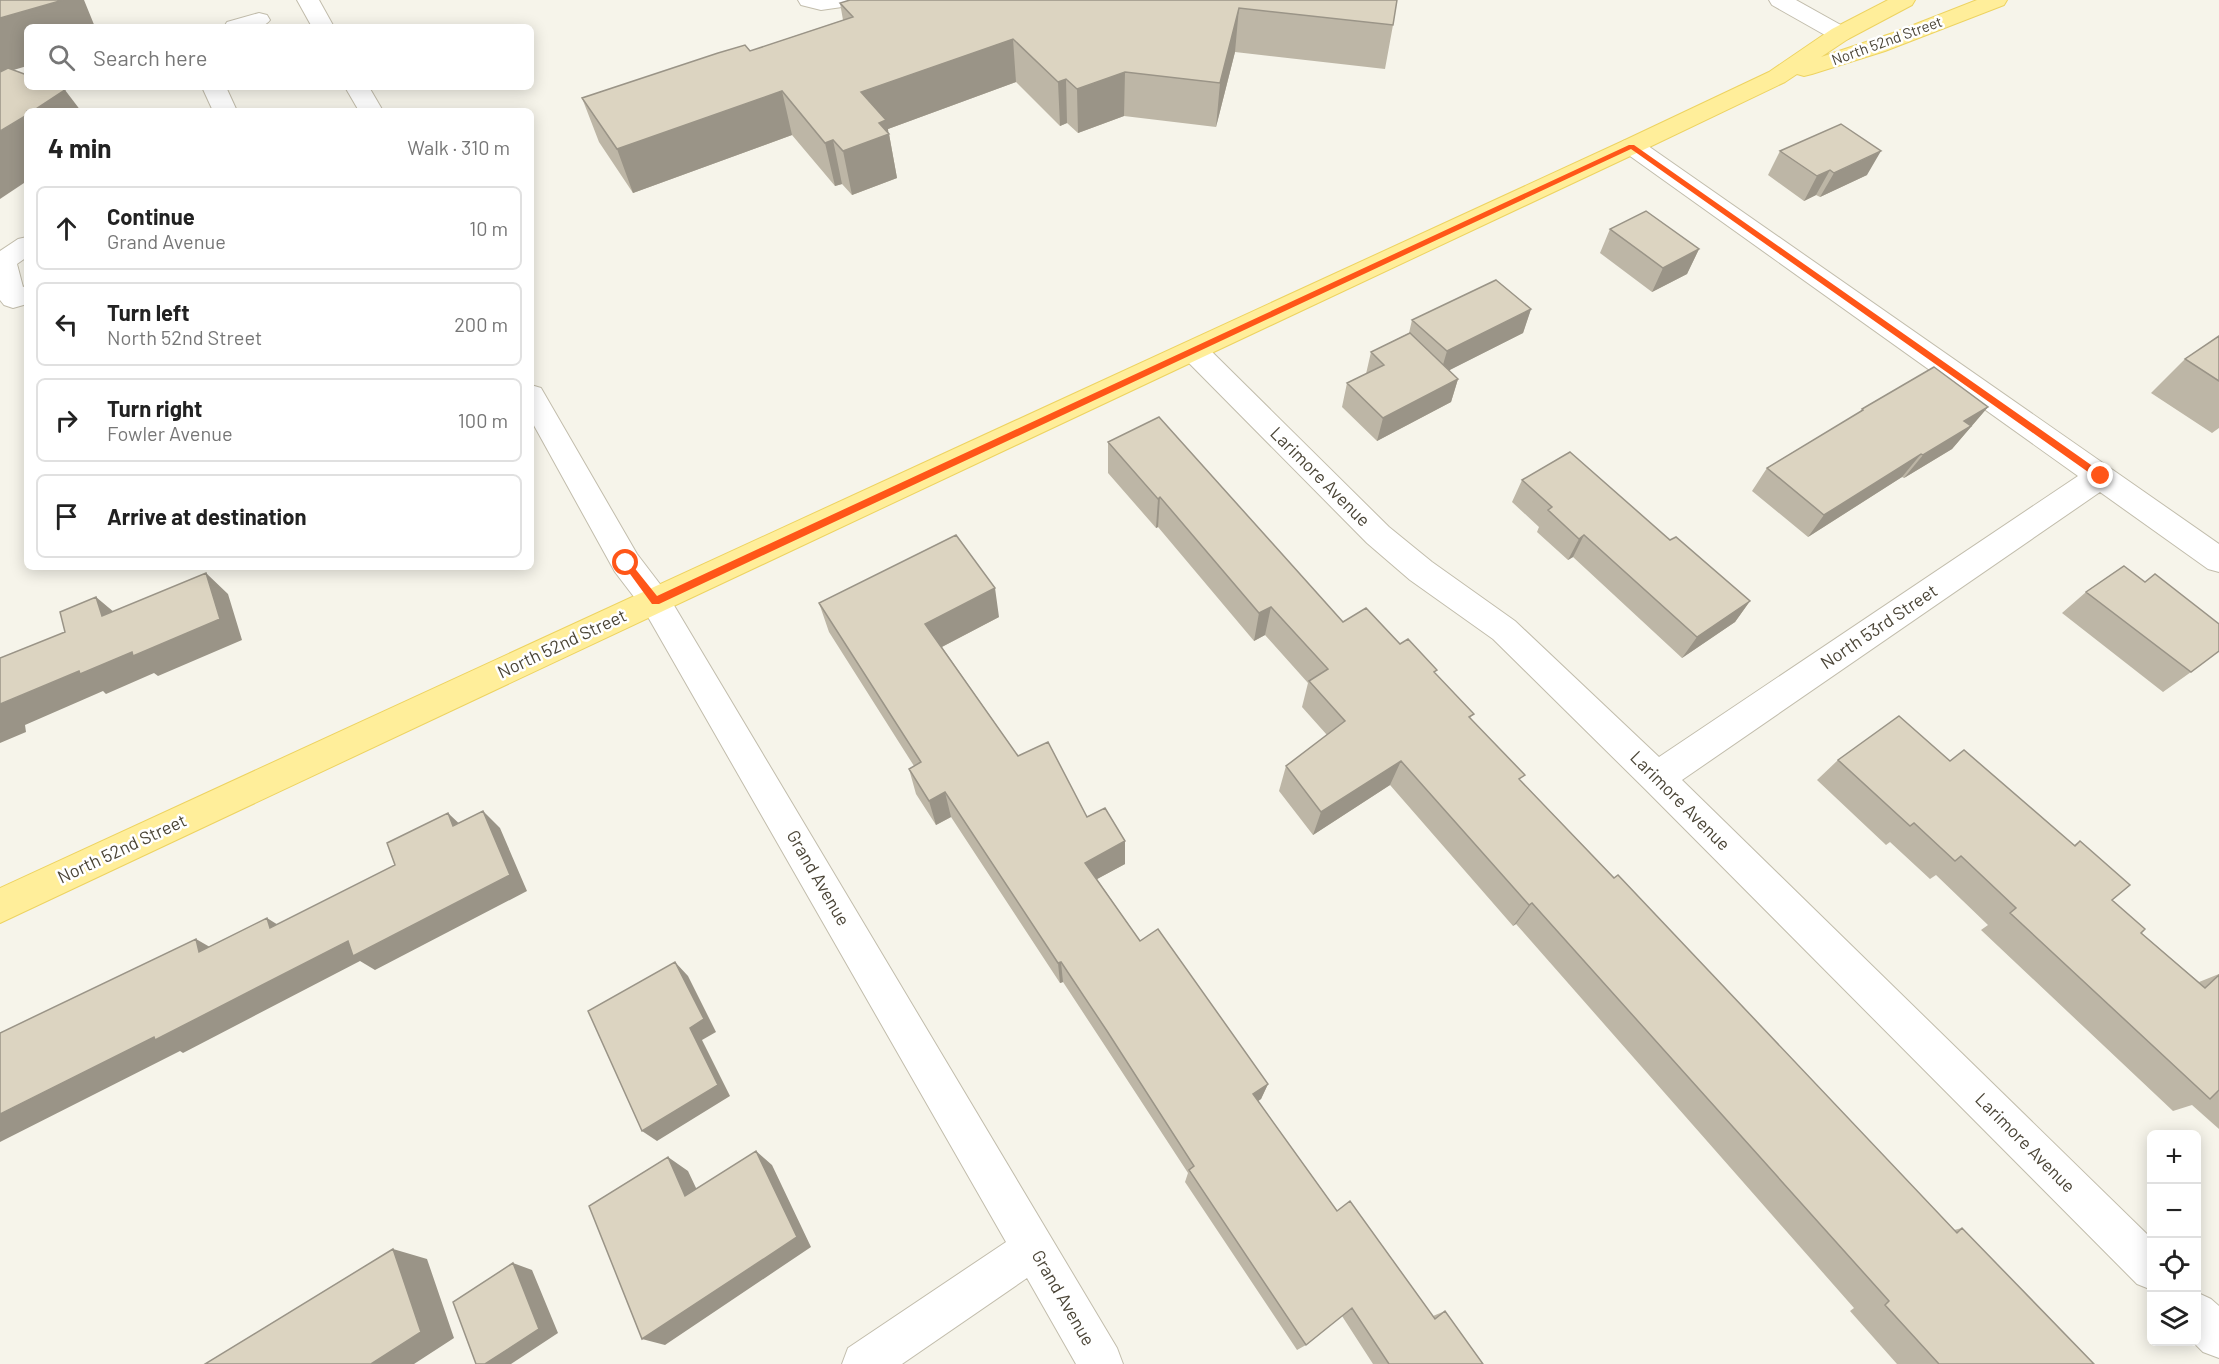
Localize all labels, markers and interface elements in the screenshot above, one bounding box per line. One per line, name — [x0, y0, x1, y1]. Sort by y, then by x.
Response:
street label: North 52nd Street — [1829, 12, 1944, 68]
search box — [24, 24, 534, 90]
icon: search — [45, 41, 78, 74]
text: Search here — [93, 44, 207, 70]
text: 4 min — [48, 132, 112, 163]
text: Walk · 310 m — [407, 135, 510, 159]
text: Continue — [107, 203, 195, 229]
icon: ahead — [50, 212, 83, 245]
text: 10 m — [469, 216, 508, 240]
text: Grand Avenue — [107, 229, 226, 253]
text: Turn left — [107, 299, 190, 325]
icon: left — [50, 308, 83, 341]
text: 200 m — [454, 312, 508, 336]
text: North 52nd Street — [107, 325, 262, 349]
text: Turn right — [107, 395, 202, 421]
icon: right — [50, 404, 83, 437]
text: 100 m — [458, 408, 508, 432]
text: Fowler Avenue — [107, 421, 233, 445]
street label: Larimore Avenue — [1266, 422, 1375, 531]
route end — [2087, 462, 2113, 488]
icon: arrive — [50, 500, 83, 533]
text: Arrive at destination — [107, 503, 306, 529]
route start — [612, 549, 638, 575]
street label: North 53rd Street — [1816, 579, 1941, 673]
street label: North 52nd Street — [494, 604, 630, 683]
street label: Larimore Avenue — [1626, 746, 1735, 855]
street label: North 52nd Street — [54, 809, 190, 888]
street label: Grand Avenue — [783, 826, 855, 929]
street label: Larimore Avenue — [1971, 1088, 2080, 1197]
map controls — [2147, 1130, 2201, 1346]
button: + — [2147, 1130, 2201, 1184]
button: − — [2147, 1184, 2201, 1238]
button: locate — [2147, 1238, 2201, 1292]
street label: Grand Avenue — [1028, 1246, 1100, 1349]
button: layers — [2147, 1292, 2201, 1346]

